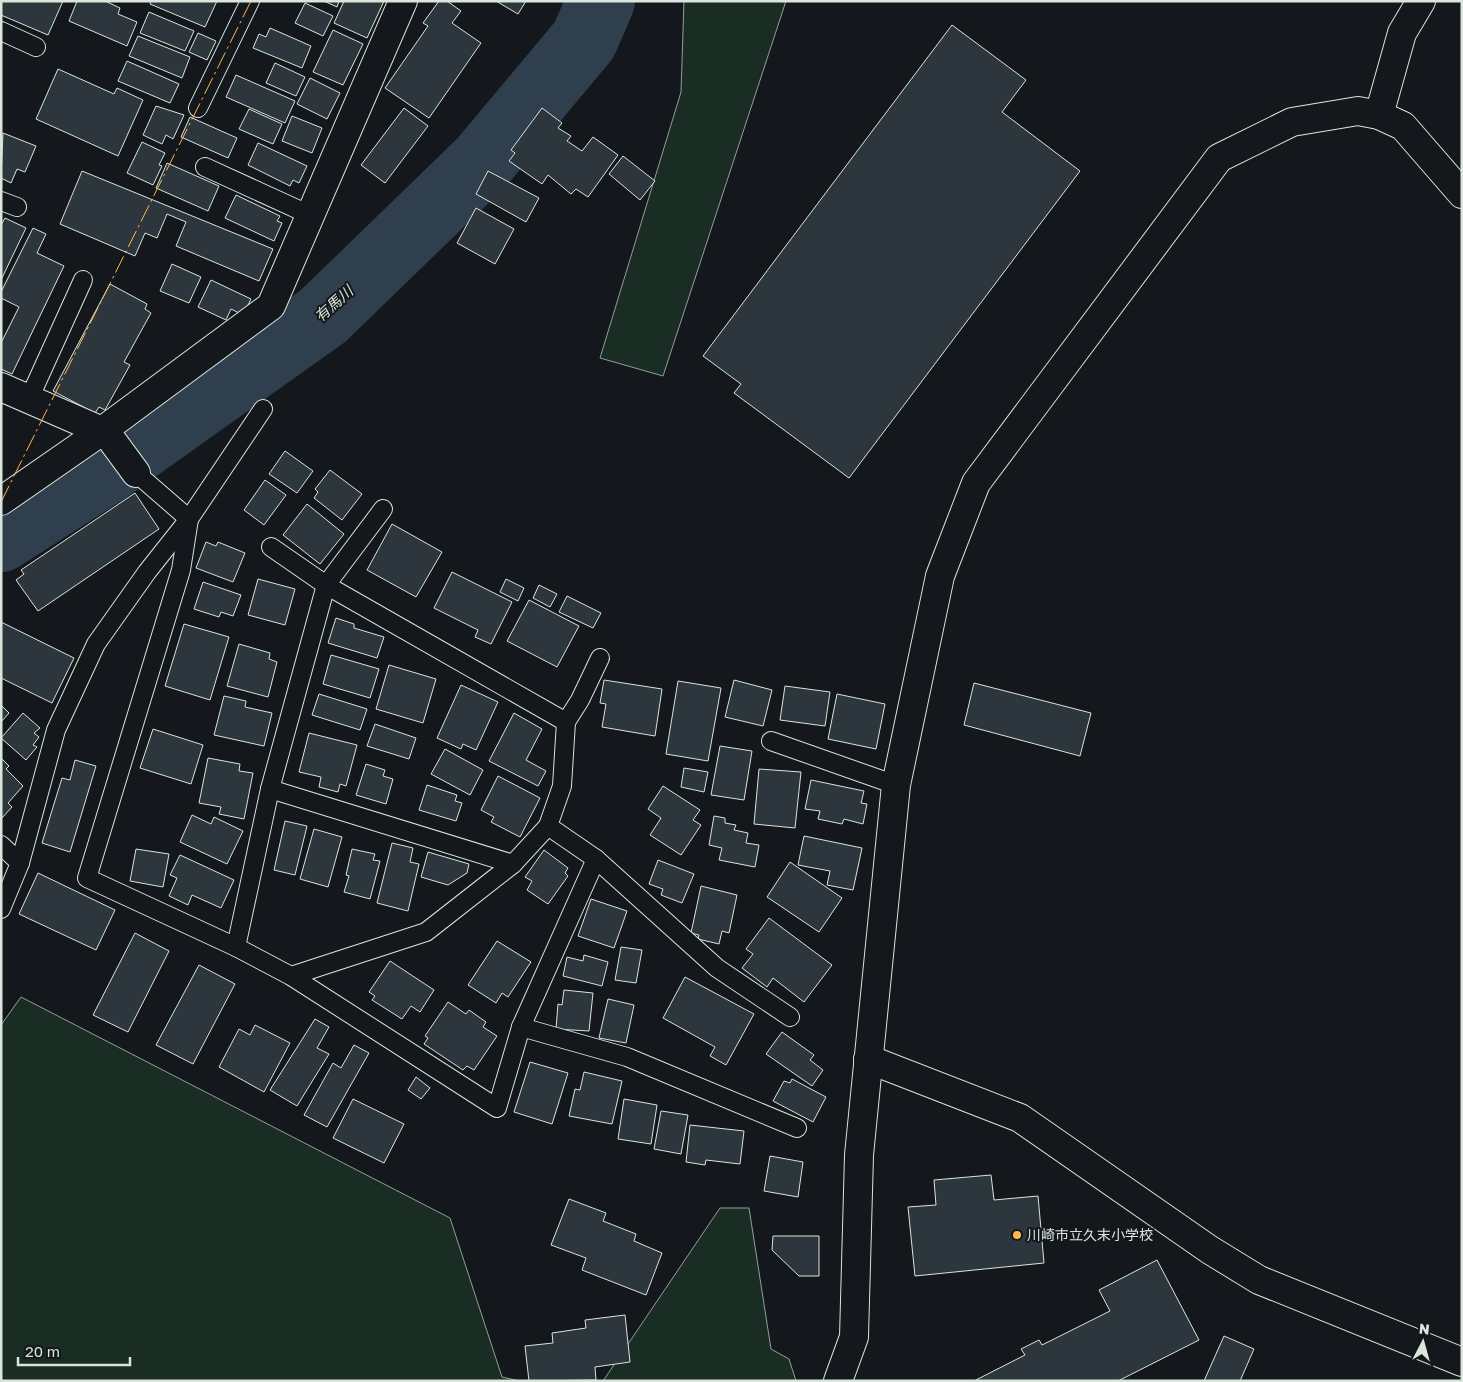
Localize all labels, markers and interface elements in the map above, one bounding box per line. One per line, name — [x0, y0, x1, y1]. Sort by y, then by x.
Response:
water label: 有馬川 — [311, 280, 358, 325]
place label: 川崎市立久末小学校 — [1027, 1226, 1153, 1243]
marker: 川崎市立久末小学校 — [1011, 1229, 1023, 1241]
north arrow — [1398, 1317, 1448, 1367]
text: N — [1418, 1320, 1431, 1338]
scale bar — [18, 1334, 130, 1366]
text: 20 m — [25, 1342, 60, 1360]

